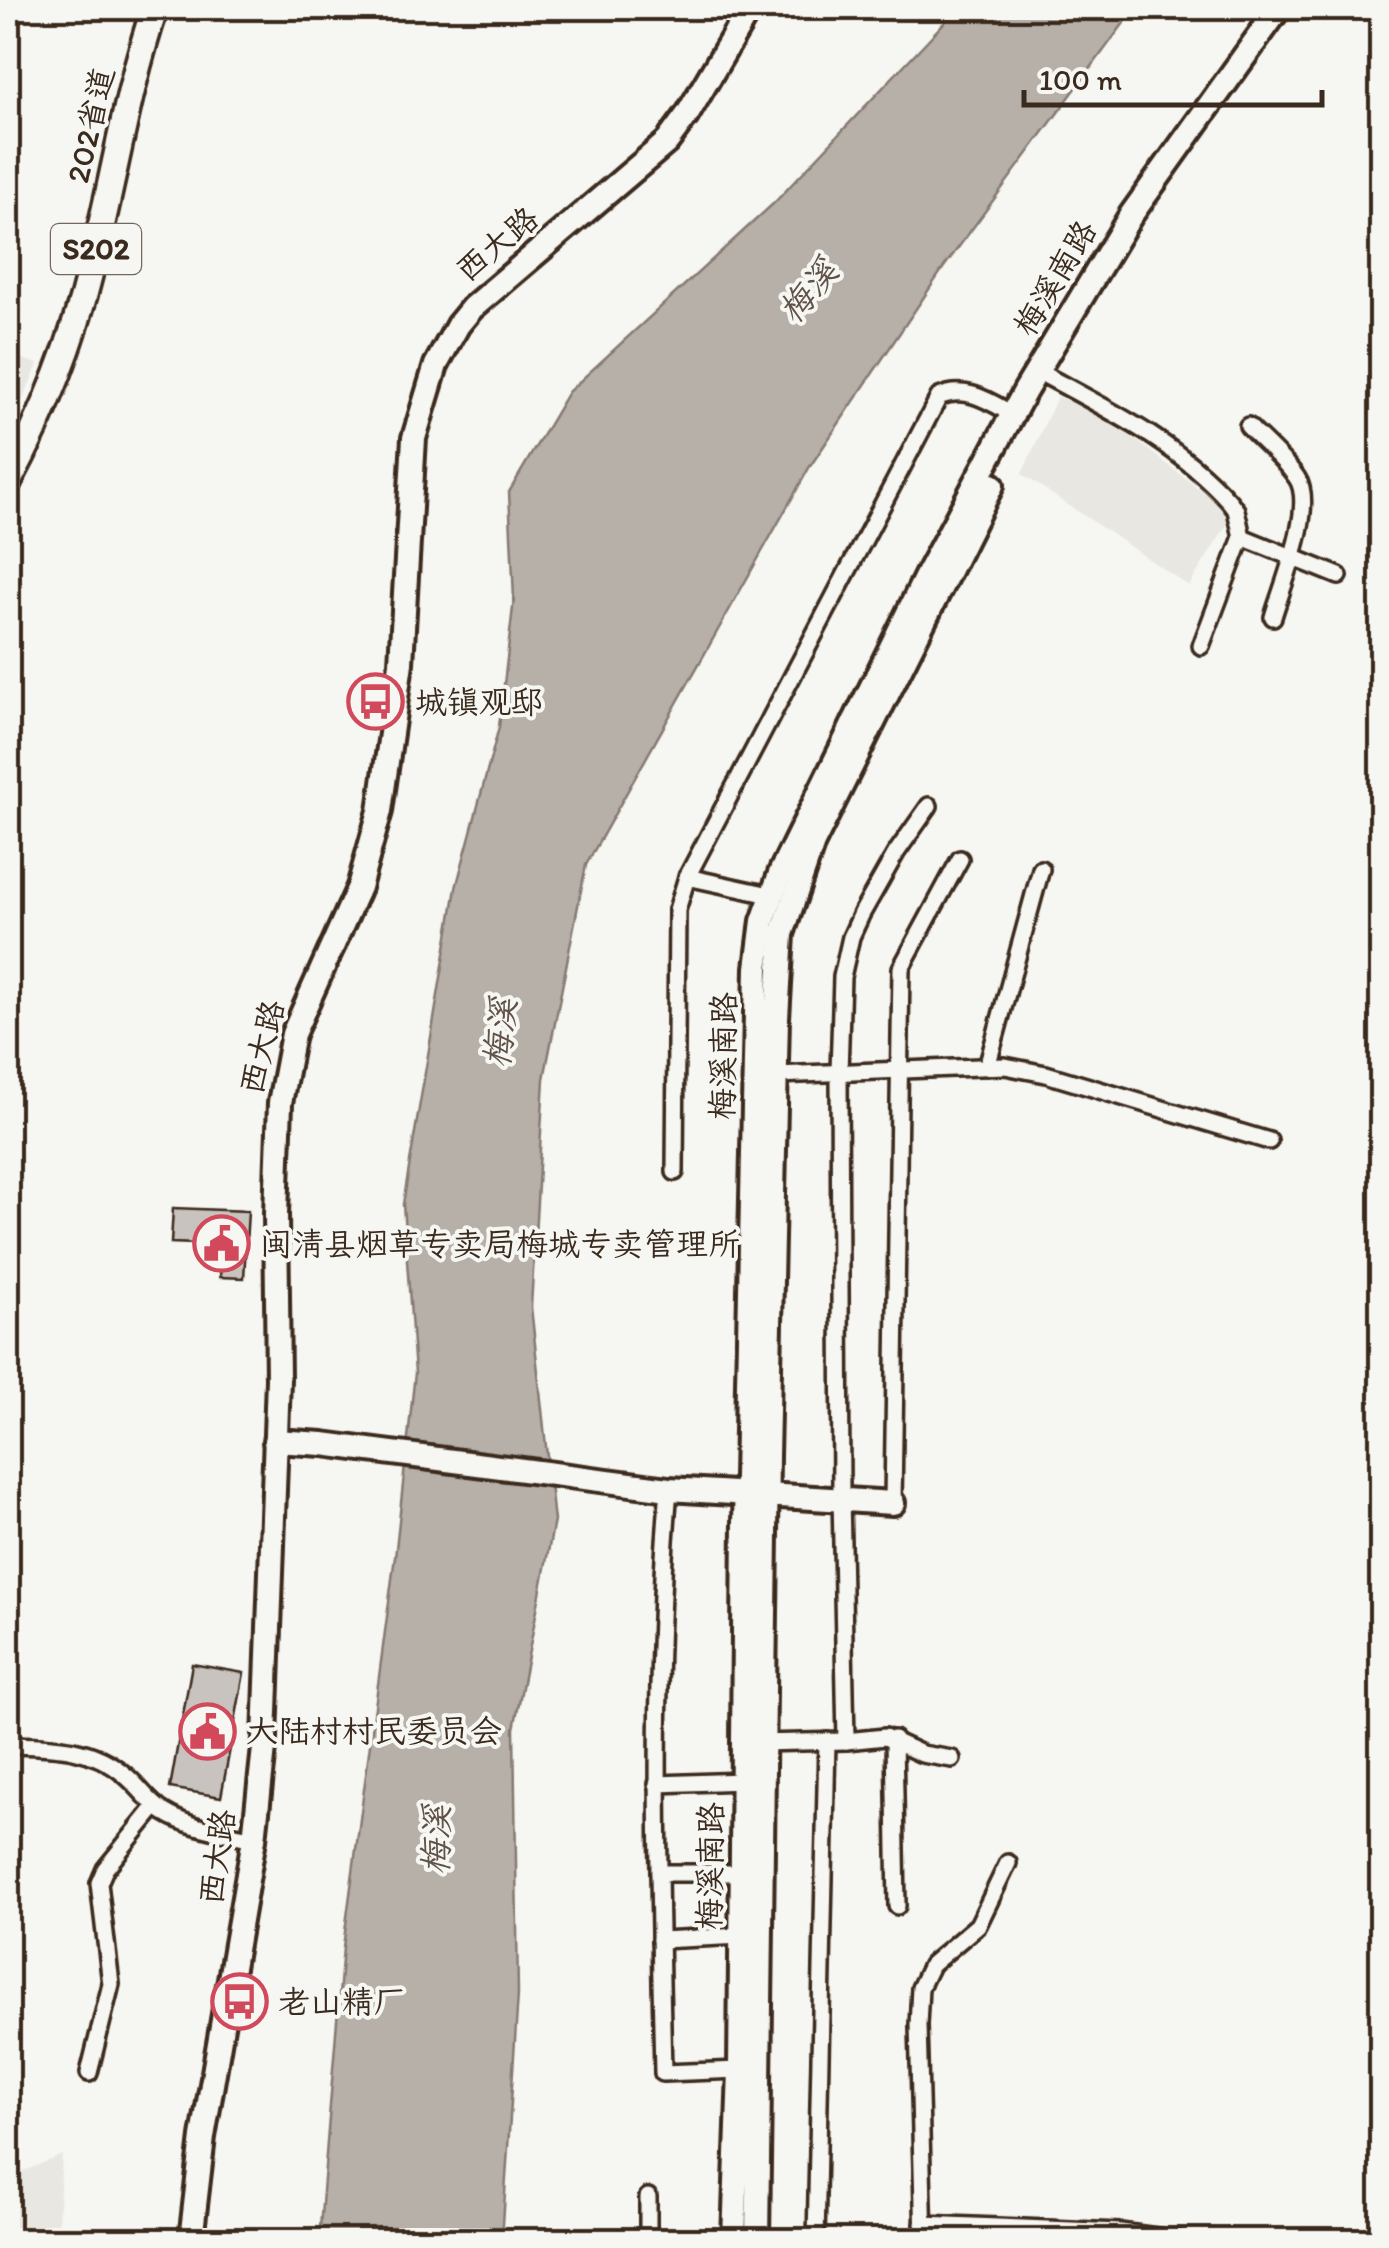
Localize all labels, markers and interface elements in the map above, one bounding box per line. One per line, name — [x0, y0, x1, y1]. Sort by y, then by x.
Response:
scale bar — [1024, 45, 1322, 107]
text: 100 m — [1039, 61, 1122, 98]
street label: 202省道 — [58, 64, 122, 186]
street label: 西大路 — [448, 199, 546, 289]
street label: 梅溪南路 — [1006, 213, 1104, 343]
road number: S202 — [51, 224, 141, 274]
water label: 梅溪 — [769, 249, 848, 331]
bus stop icon: 城镇观邸 — [346, 672, 406, 732]
place label: 城镇观邸 — [415, 683, 543, 721]
street label: 梅溪南路 — [703, 992, 743, 1120]
water label: 梅溪 — [475, 994, 525, 1070]
street label: 西大路 — [232, 996, 292, 1098]
public building icon: 闽清县烟草专卖局梅城专卖管理所 — [191, 1214, 251, 1274]
place label: 闽清县烟草专卖局梅城专卖管理所 — [260, 1225, 740, 1263]
public building icon: 大陆村村民委员会 — [177, 1701, 237, 1761]
place label: 大陆村村民委员会 — [246, 1712, 502, 1750]
street label: 梅溪南路 — [690, 1802, 730, 1930]
water label: 梅溪 — [414, 1803, 458, 1875]
street label: 西大路 — [192, 1807, 242, 1907]
bus stop icon: 老山精厂 — [209, 1972, 269, 2032]
place label: 老山精厂 — [278, 1983, 406, 2021]

